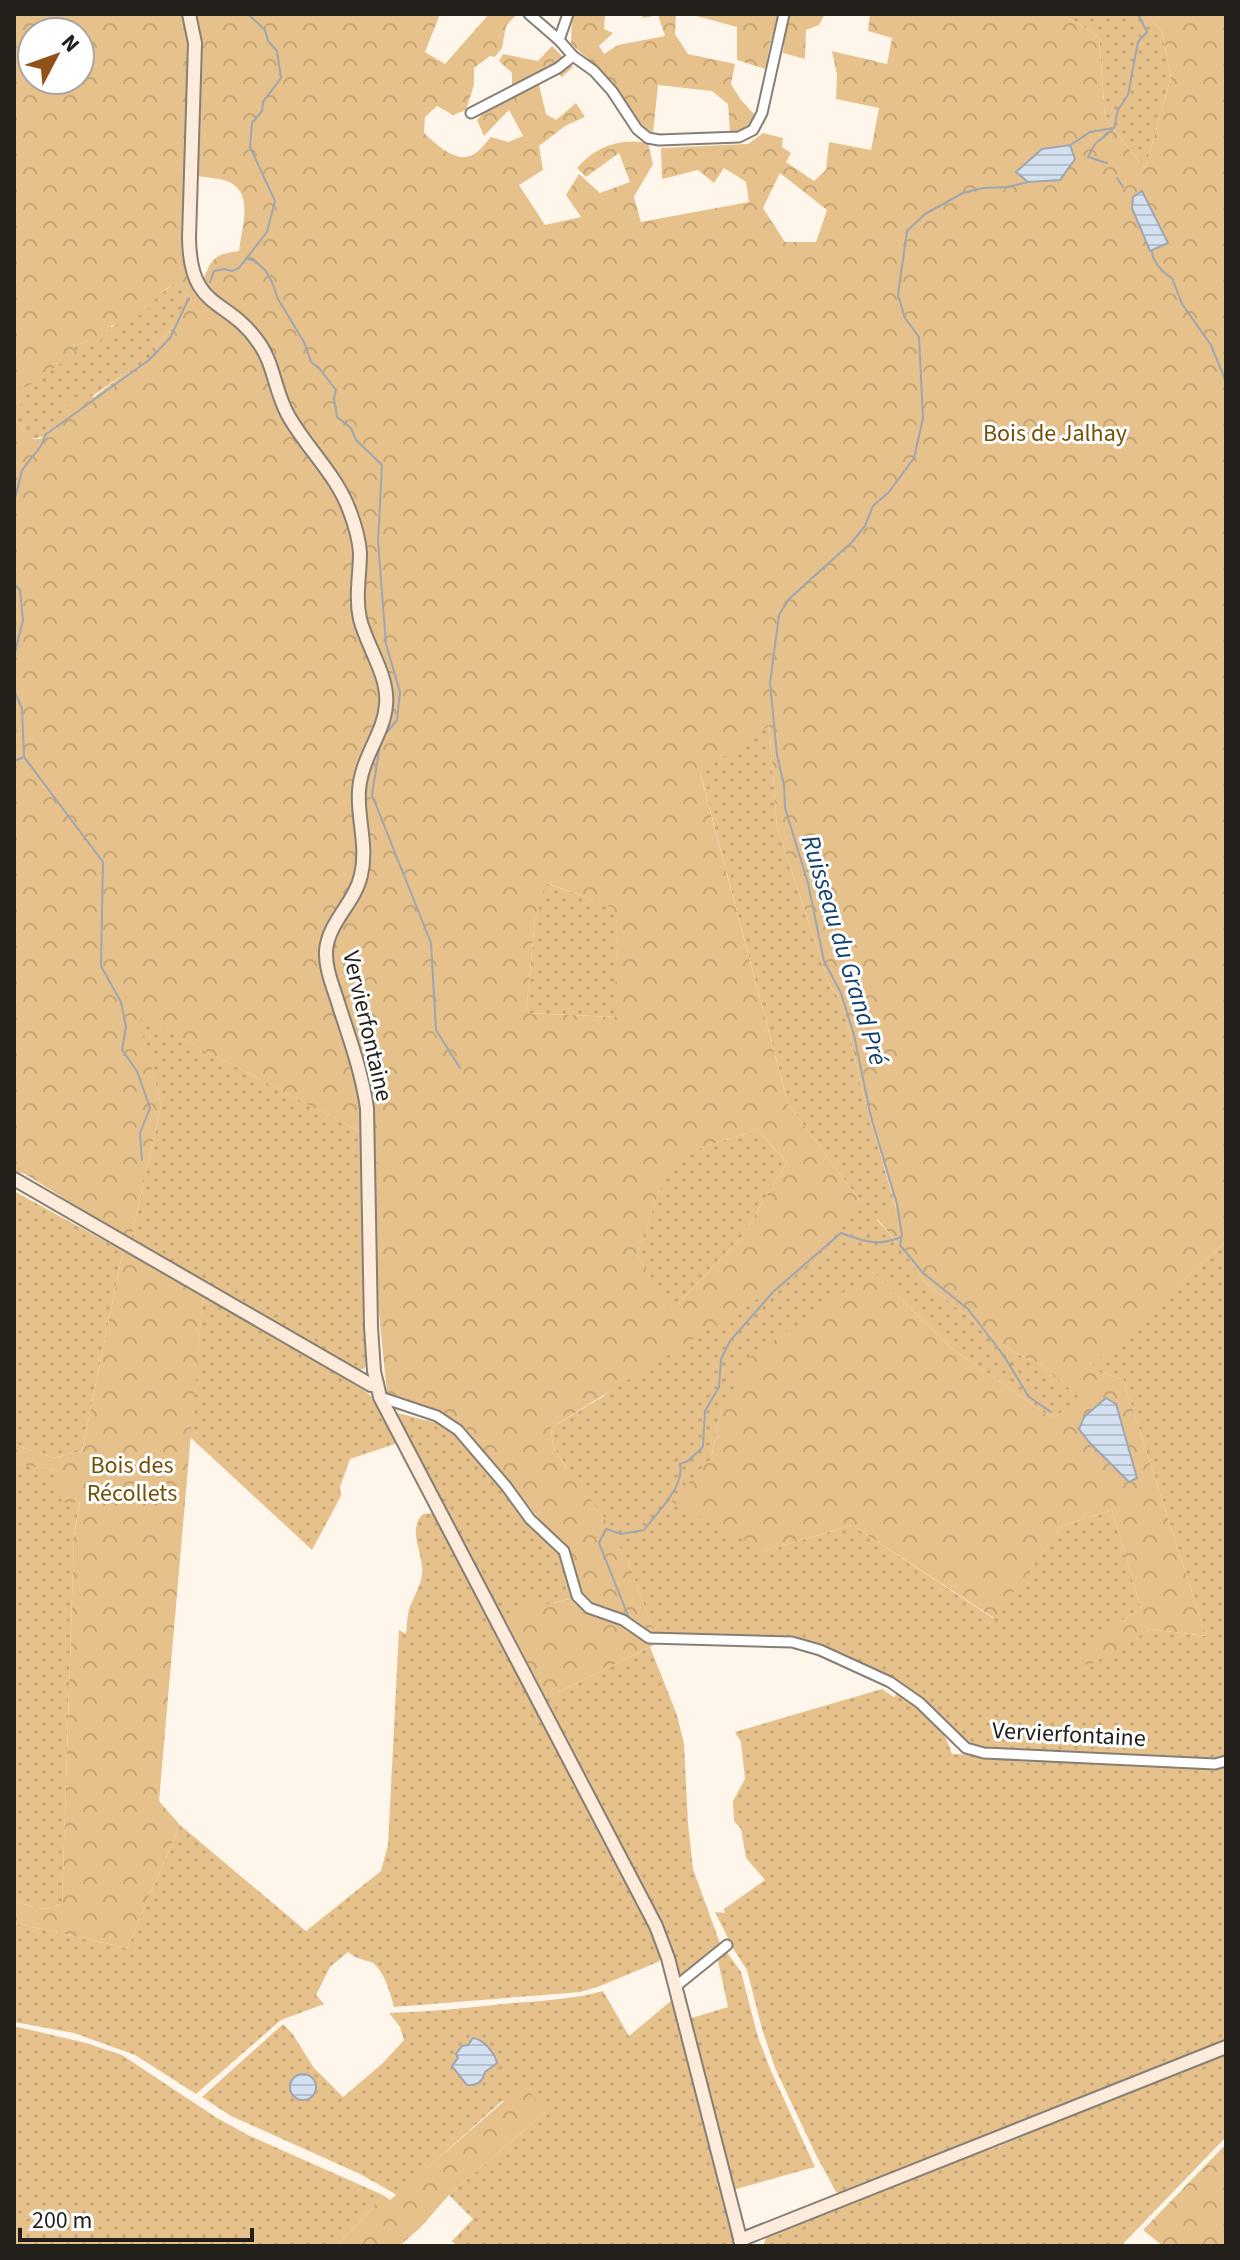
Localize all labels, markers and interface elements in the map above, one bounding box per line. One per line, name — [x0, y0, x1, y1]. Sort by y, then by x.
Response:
north arrow — [16, 16, 96, 96]
text: N — [53, 28, 87, 60]
park label: Bois de Jalhay — [983, 416, 1127, 451]
water label: Ruisseau du Grand Pré — [792, 830, 897, 1070]
street label: Vervierfontaine — [333, 947, 402, 1105]
park label: Bois des Récollets — [87, 1448, 177, 1511]
street label: Vervierfontaine — [991, 1713, 1147, 1756]
scale bar — [20, 2192, 252, 2242]
text: 200 m — [32, 2203, 92, 2238]

